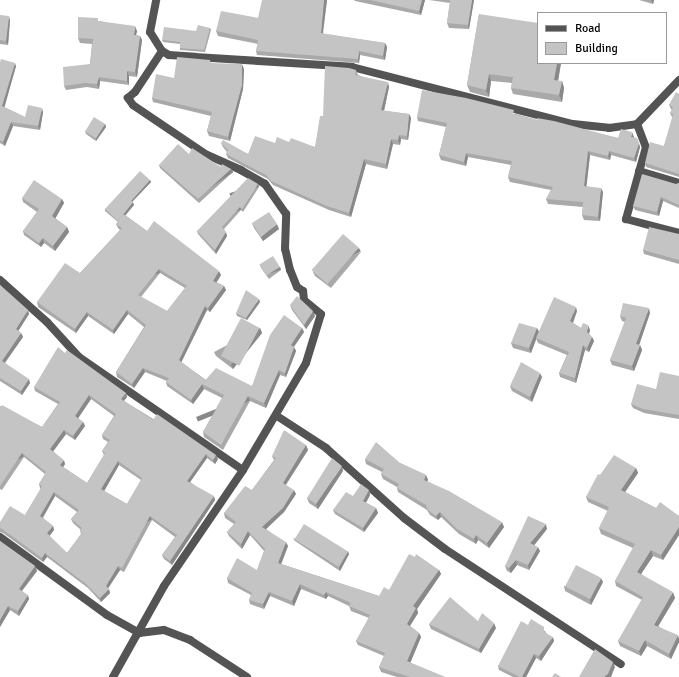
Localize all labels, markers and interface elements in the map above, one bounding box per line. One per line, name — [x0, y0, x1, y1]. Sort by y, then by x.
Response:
legend — [537, 12, 667, 64]
text: Road — [575, 21, 601, 36]
text: Building — [575, 41, 618, 56]

